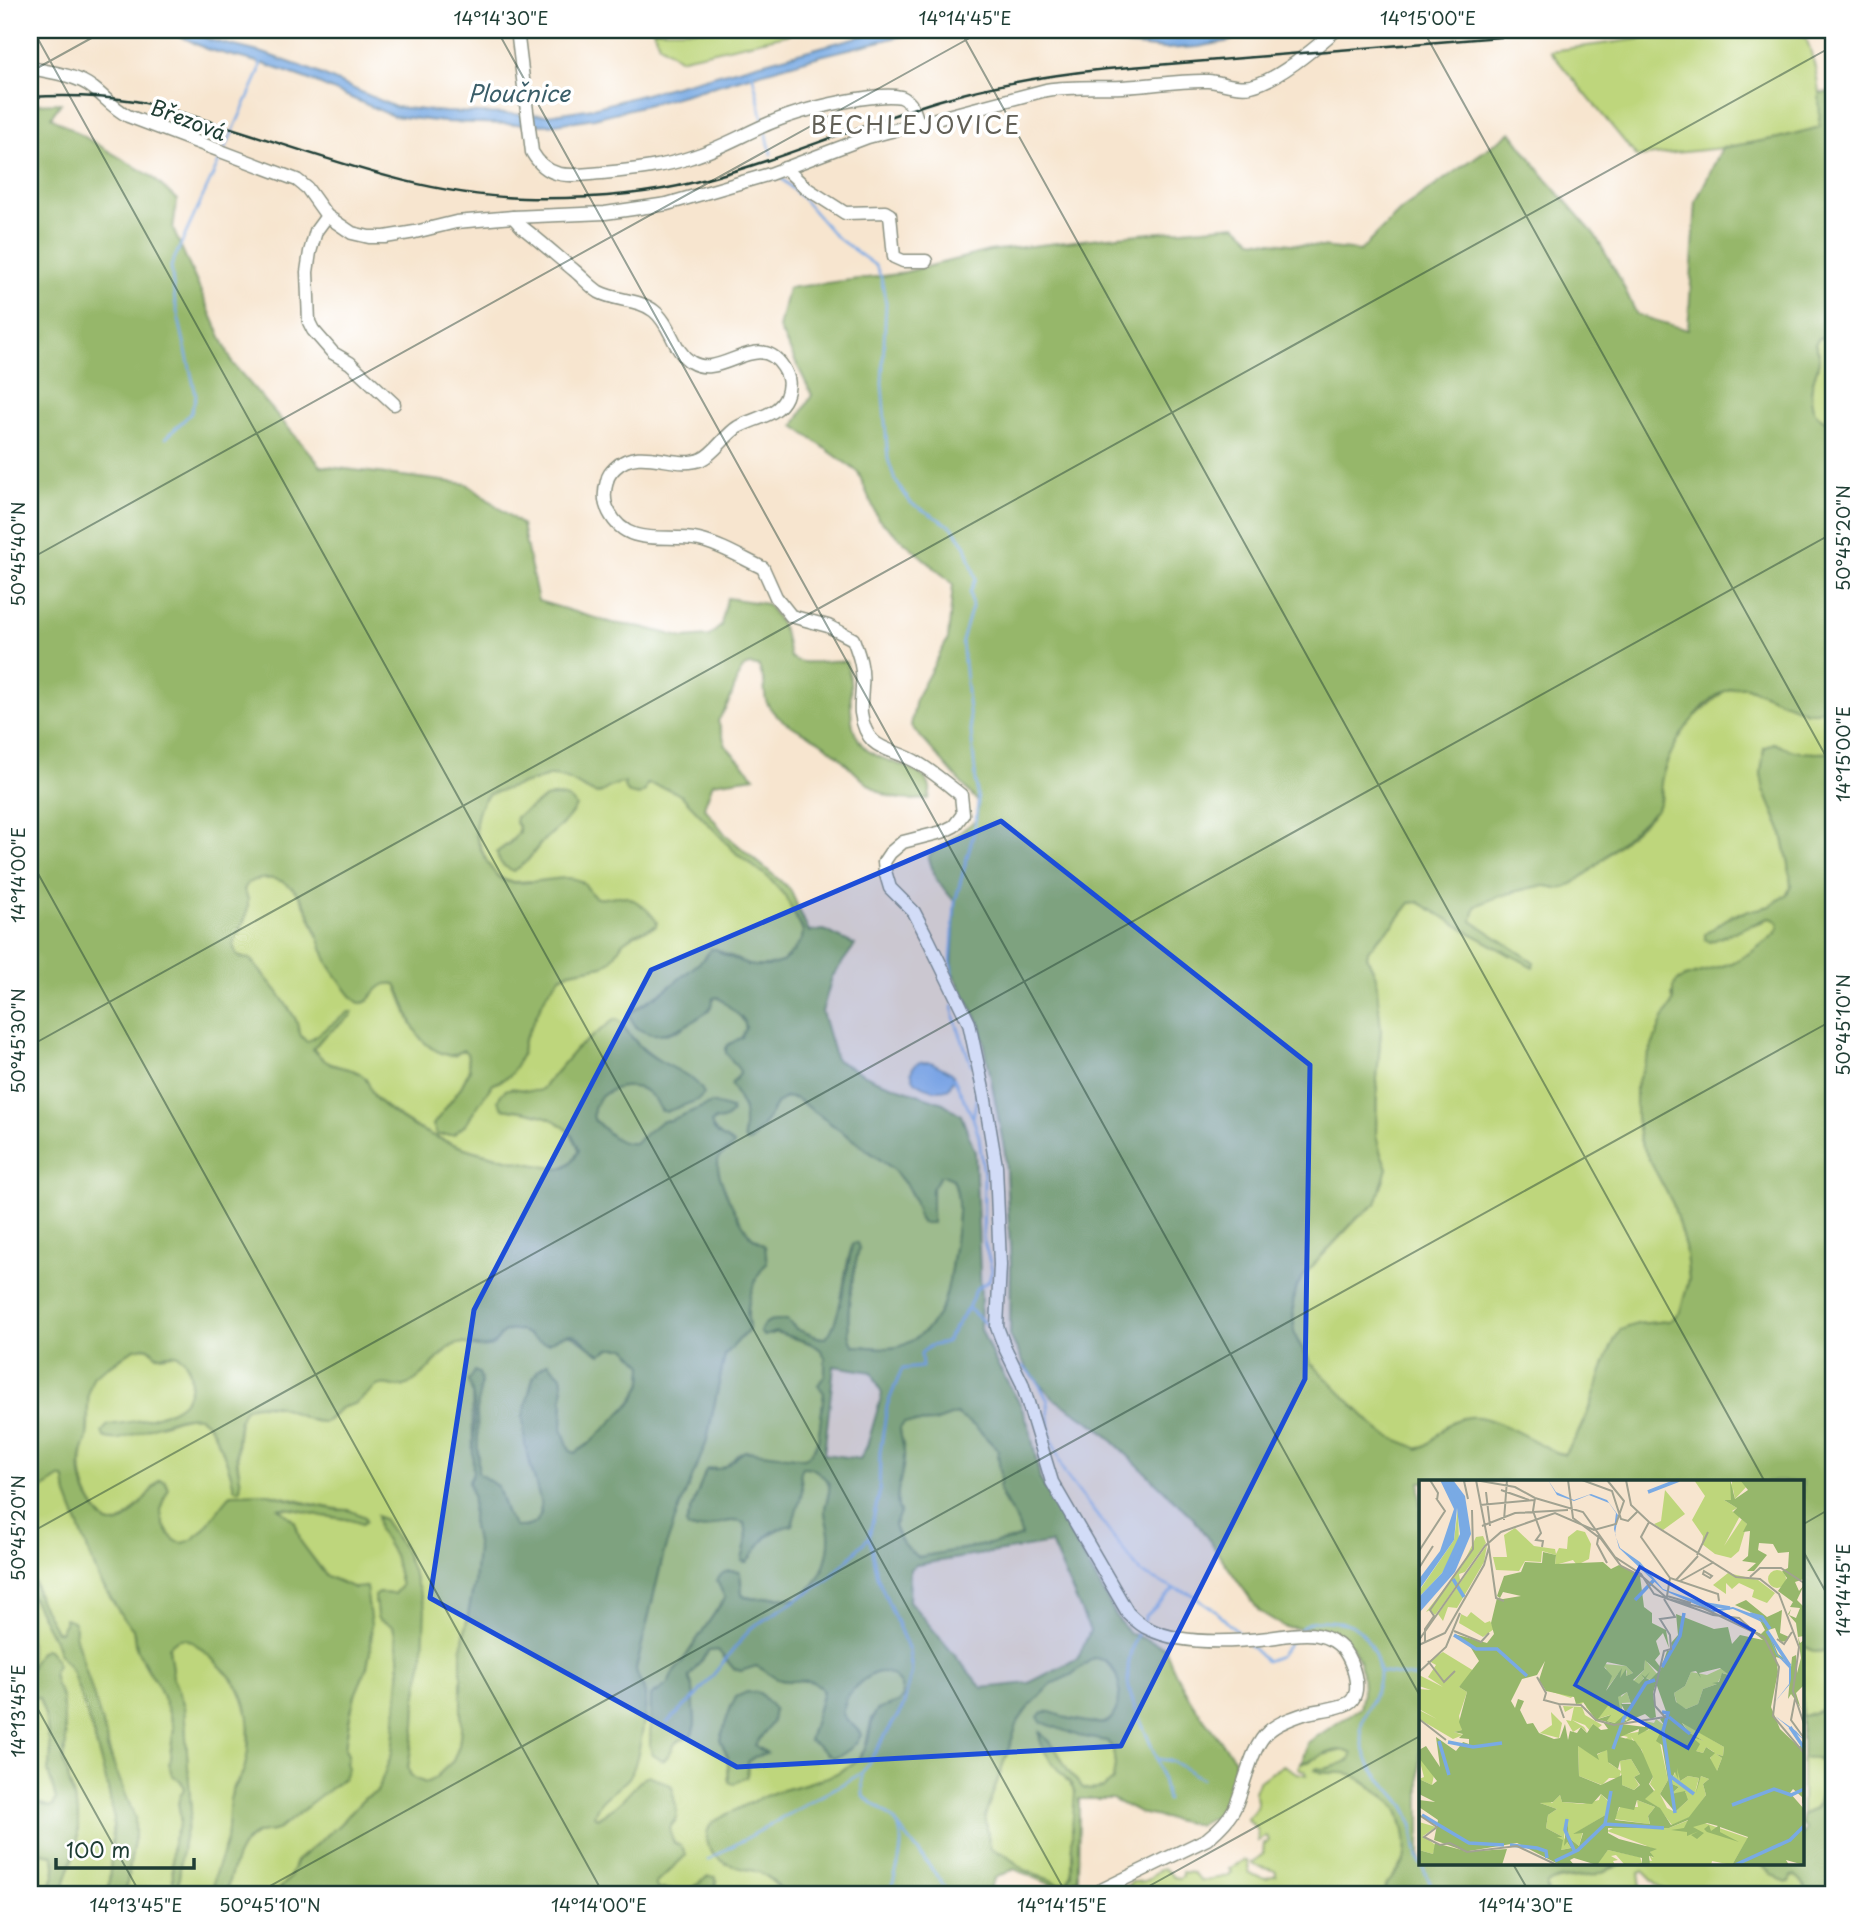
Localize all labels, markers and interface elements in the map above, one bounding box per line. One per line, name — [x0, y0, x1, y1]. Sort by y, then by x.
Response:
text: 14°14'30"E — [453, 4, 549, 31]
text: 14°14'45"E — [919, 4, 1011, 31]
text: 14°15'00"E — [1380, 4, 1476, 31]
water label: Ploučnice — [468, 75, 572, 110]
street label: Březová — [146, 90, 232, 148]
district label: BECHLEJOVICE — [811, 106, 1021, 142]
text: 50°45'20"N — [1829, 485, 1856, 591]
text: 50°45'40"N — [4, 501, 31, 607]
text: 14°15'00"E — [1829, 706, 1856, 802]
text: 14°14'00"E — [4, 827, 31, 923]
text: 50°45'10"N — [1829, 974, 1856, 1076]
text: 50°45'30"N — [4, 988, 31, 1094]
text: 50°45'20"N — [4, 1475, 31, 1581]
inset map — [1419, 1480, 1804, 1866]
text: 14°14'45"E — [1829, 1544, 1856, 1636]
text: 14°13'45"E — [4, 1665, 31, 1757]
scale bar — [56, 1827, 194, 1871]
text: 100 m — [66, 1833, 130, 1865]
text: 14°13'45"E — [90, 1891, 182, 1918]
text: 50°45'10"N — [219, 1891, 321, 1918]
text: 14°14'00"E — [551, 1891, 647, 1918]
text: 14°14'15"E — [1017, 1891, 1107, 1918]
text: 14°14'30"E — [1478, 1891, 1574, 1918]

